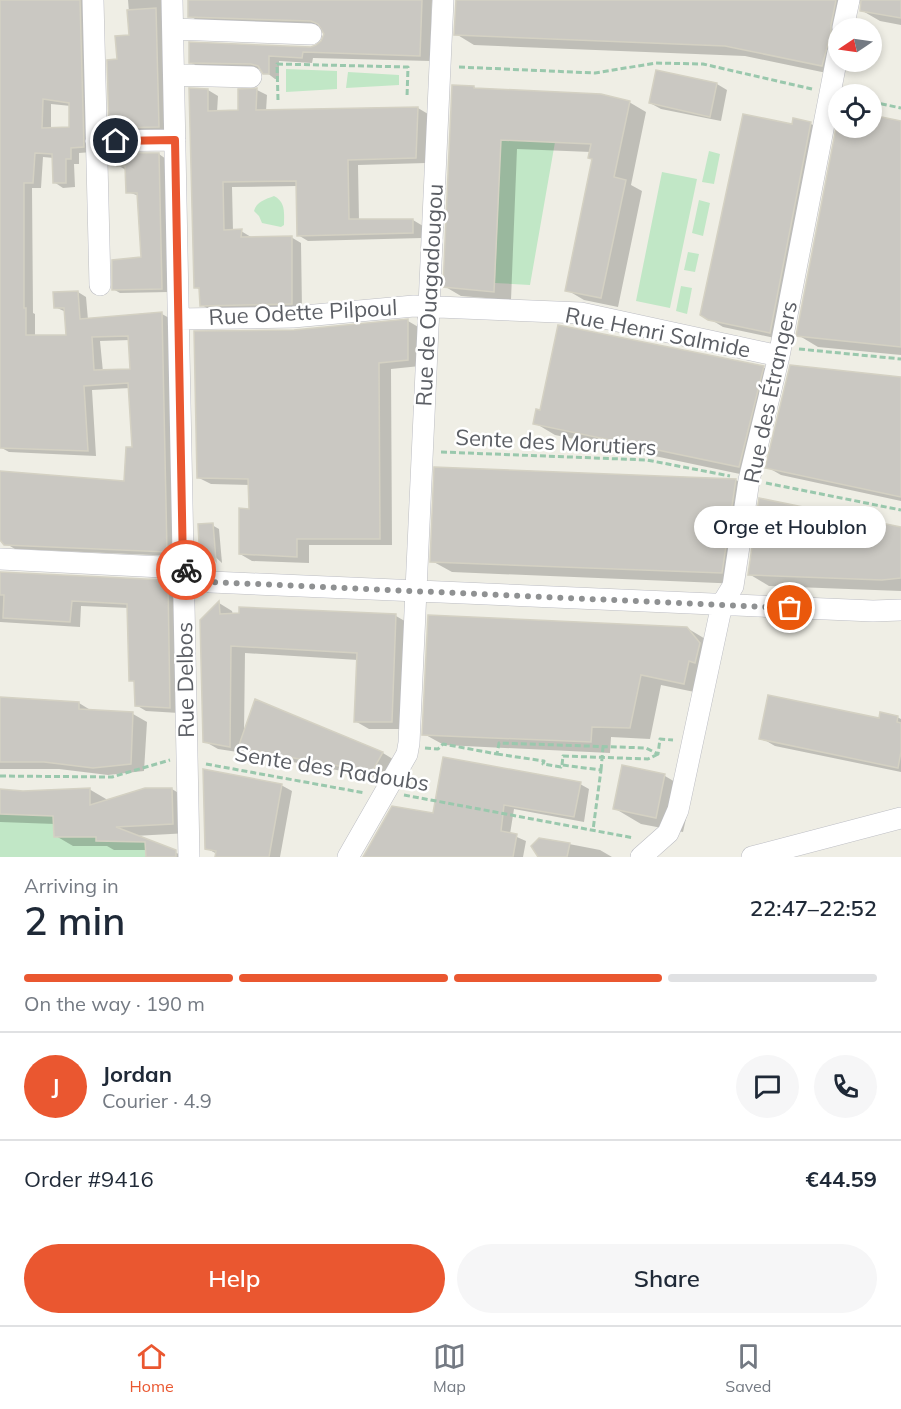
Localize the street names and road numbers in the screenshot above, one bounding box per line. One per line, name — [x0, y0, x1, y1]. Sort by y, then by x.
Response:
street label: Rue de Ouagadougou — [409, 183, 449, 407]
street label: Rue Odette Pilpoul — [208, 293, 398, 331]
street label: Rue des Étrangers — [737, 298, 803, 486]
street label: Rue Henri Salmide — [563, 300, 753, 364]
street label: Sente des Morutiers — [455, 423, 657, 461]
street label: Rue Delbos — [170, 622, 200, 738]
street label: Sente des Radoubs — [233, 739, 431, 797]

